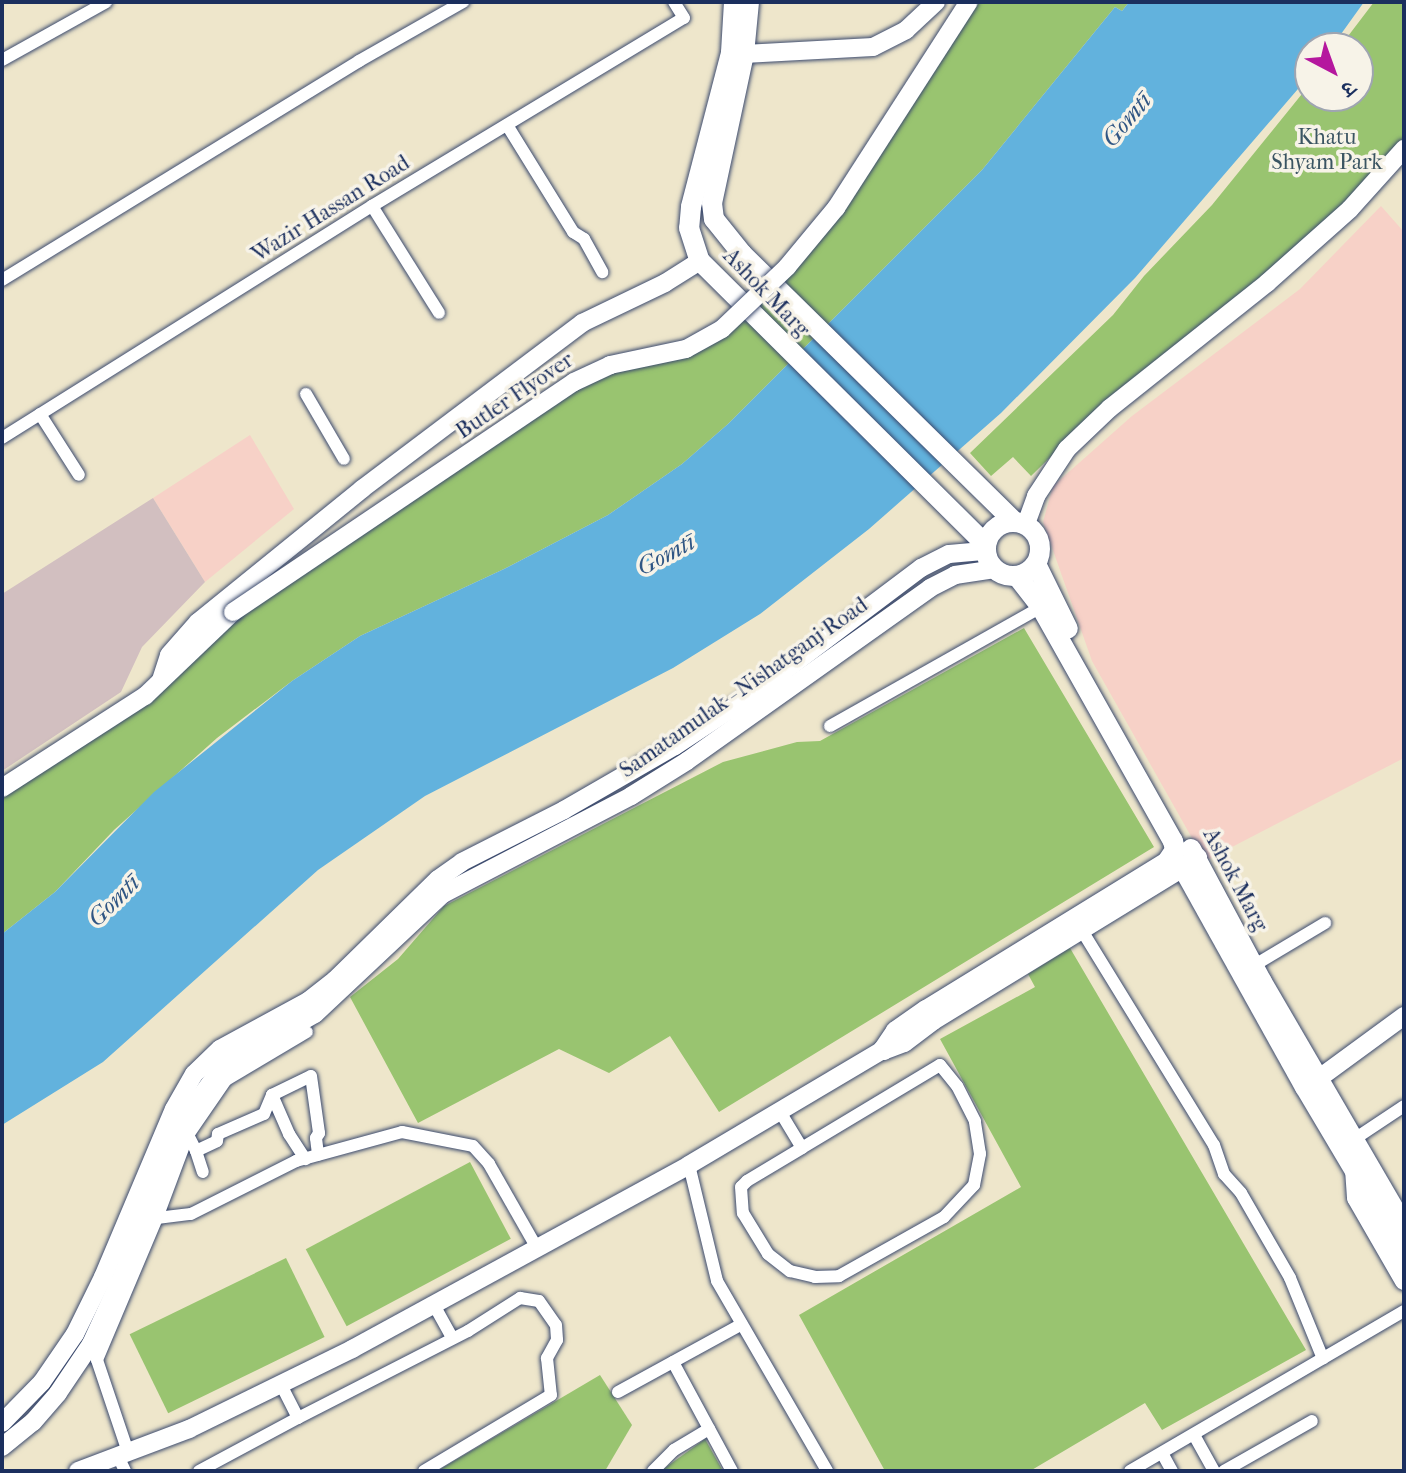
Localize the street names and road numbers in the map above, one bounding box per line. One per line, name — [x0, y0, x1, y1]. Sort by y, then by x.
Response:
street label: Wazir Hassan Road — [247, 150, 415, 268]
street label: Ashok Marg — [717, 243, 815, 343]
street label: Butler Flyover — [451, 347, 579, 445]
street label: Samatamulak - Nishatganj Road — [615, 592, 873, 784]
street label: Ashok Marg — [1197, 824, 1273, 936]

